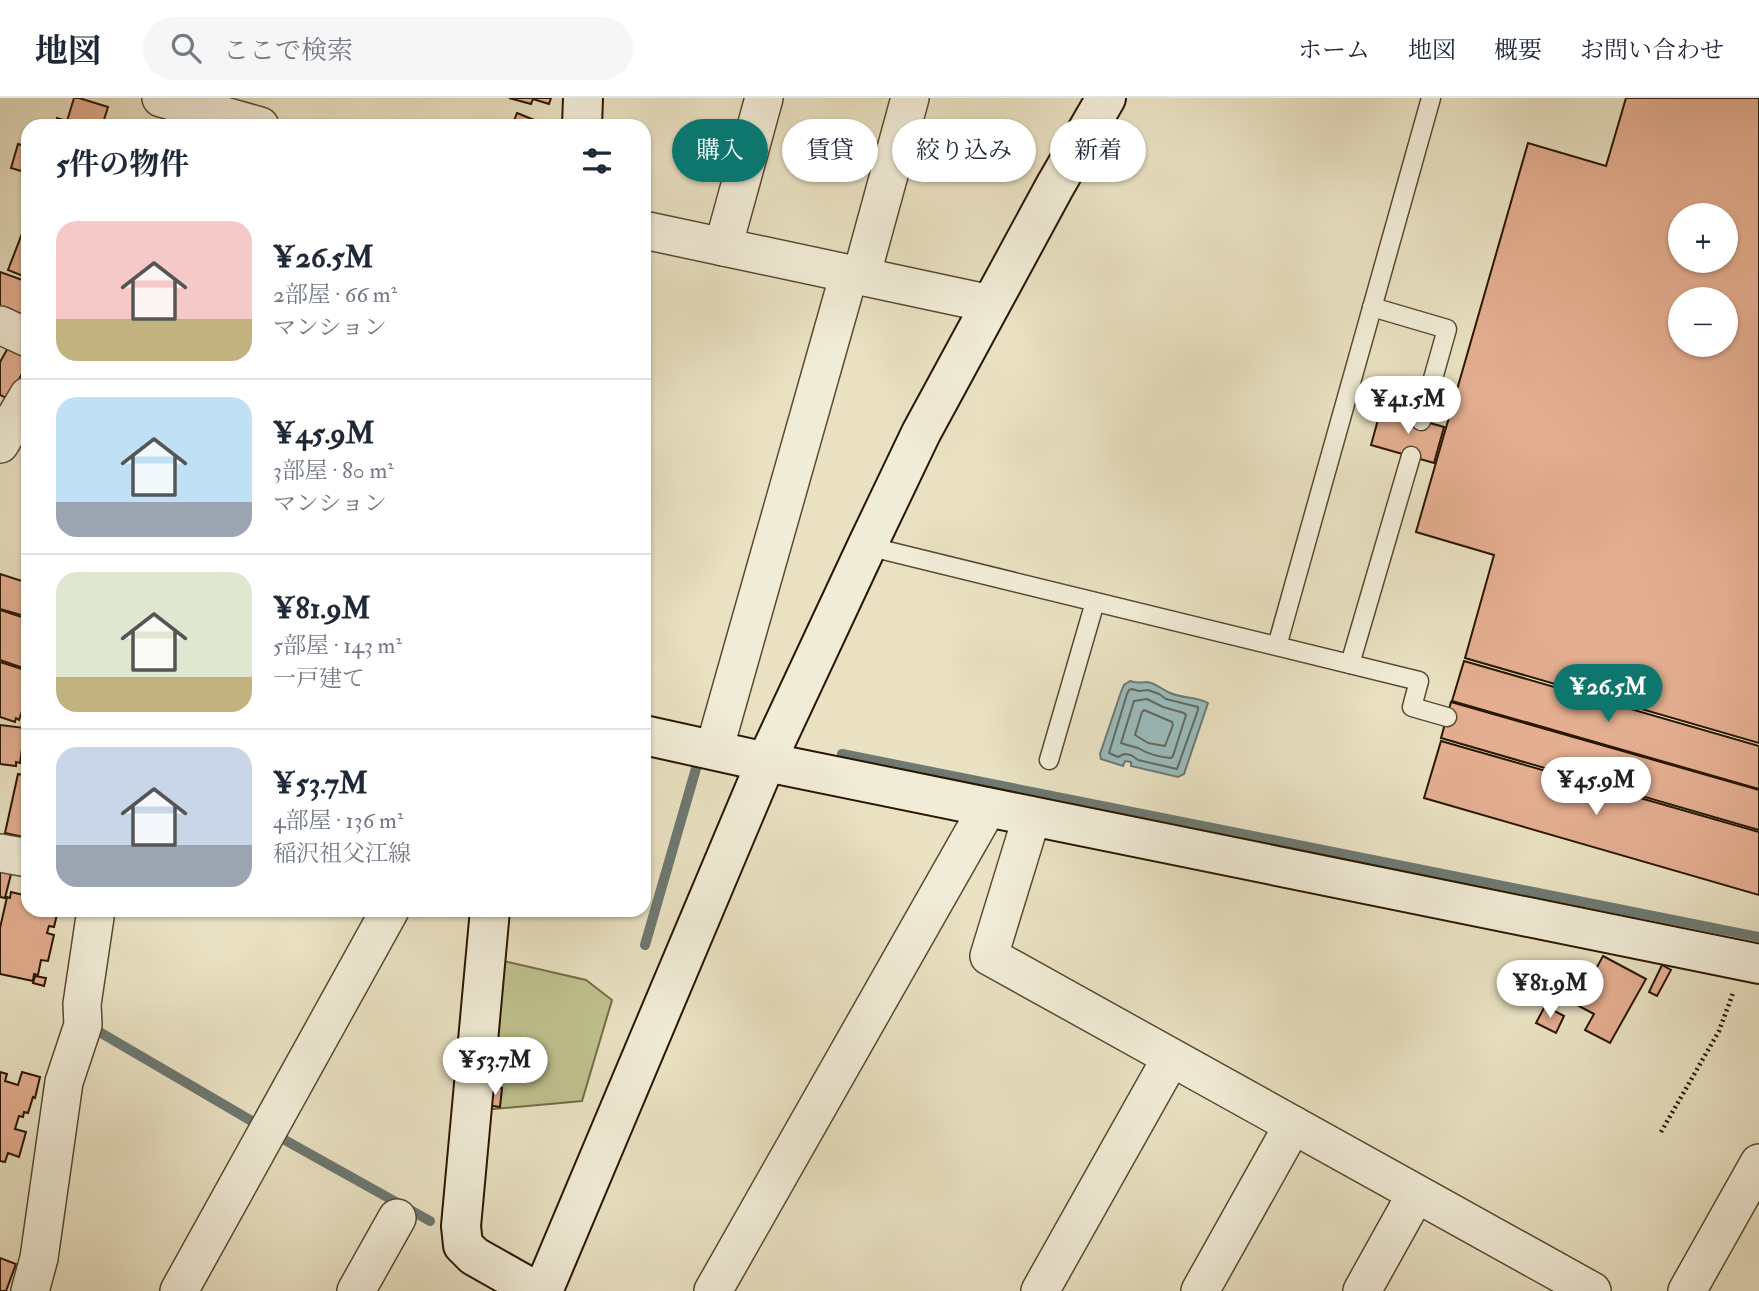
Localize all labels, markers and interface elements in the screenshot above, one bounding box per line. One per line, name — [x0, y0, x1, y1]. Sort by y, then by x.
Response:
search box — [143, 17, 633, 80]
icon: search — [167, 29, 205, 67]
text: 地図 — [35, 31, 101, 72]
text: ここで検索 — [223, 35, 353, 67]
text: ホーム — [1298, 35, 1370, 66]
text: 地図 — [1408, 35, 1456, 66]
text: 概要 — [1494, 35, 1542, 66]
text: お問い合わせ — [1580, 35, 1724, 66]
chip: 購入 — [672, 119, 768, 182]
chip: 賃貸 — [782, 119, 878, 182]
chip: 絞り込み — [892, 119, 1036, 182]
chip: 新着 — [1050, 119, 1146, 182]
icon: filters — [578, 142, 616, 180]
text: 5件の物件 — [56, 146, 189, 183]
map controls — [1668, 203, 1738, 357]
button: + — [1668, 203, 1738, 273]
text: ¥26.5M — [273, 239, 373, 276]
icon: home — [112, 249, 196, 333]
text: 2部屋 · 66 m² — [273, 280, 397, 309]
button: − — [1668, 287, 1738, 357]
text: マンション — [273, 313, 387, 342]
pin: ¥41.5M — [1351, 376, 1465, 436]
text: ¥41.5M — [1371, 384, 1445, 413]
text: ¥45.9M — [273, 415, 375, 452]
icon: home — [112, 425, 196, 509]
text: 3部屋 · 80 m² — [273, 456, 394, 485]
text: マンション — [273, 489, 387, 518]
text: ¥81.9M — [273, 590, 371, 627]
icon: home — [112, 600, 196, 684]
text: 5部屋 · 143 m² — [273, 631, 402, 660]
text: 一戸建て — [273, 664, 365, 693]
pin: ¥26.5M — [1551, 664, 1665, 724]
text: ¥26.5M — [1570, 672, 1647, 701]
pin: ¥45.9M — [1539, 758, 1653, 817]
text: ¥53.7M — [273, 765, 368, 802]
text: ¥45.9M — [1557, 765, 1635, 794]
icon: home — [112, 775, 196, 859]
text: 4部屋 · 136 m² — [273, 806, 403, 835]
text: 稲沢祖父江線 — [273, 839, 411, 868]
pin: ¥81.9M — [1493, 960, 1607, 1020]
text: ¥81.9M — [1513, 968, 1587, 997]
pin: ¥53.7M — [438, 1038, 552, 1097]
text: ¥53.7M — [459, 1045, 531, 1074]

